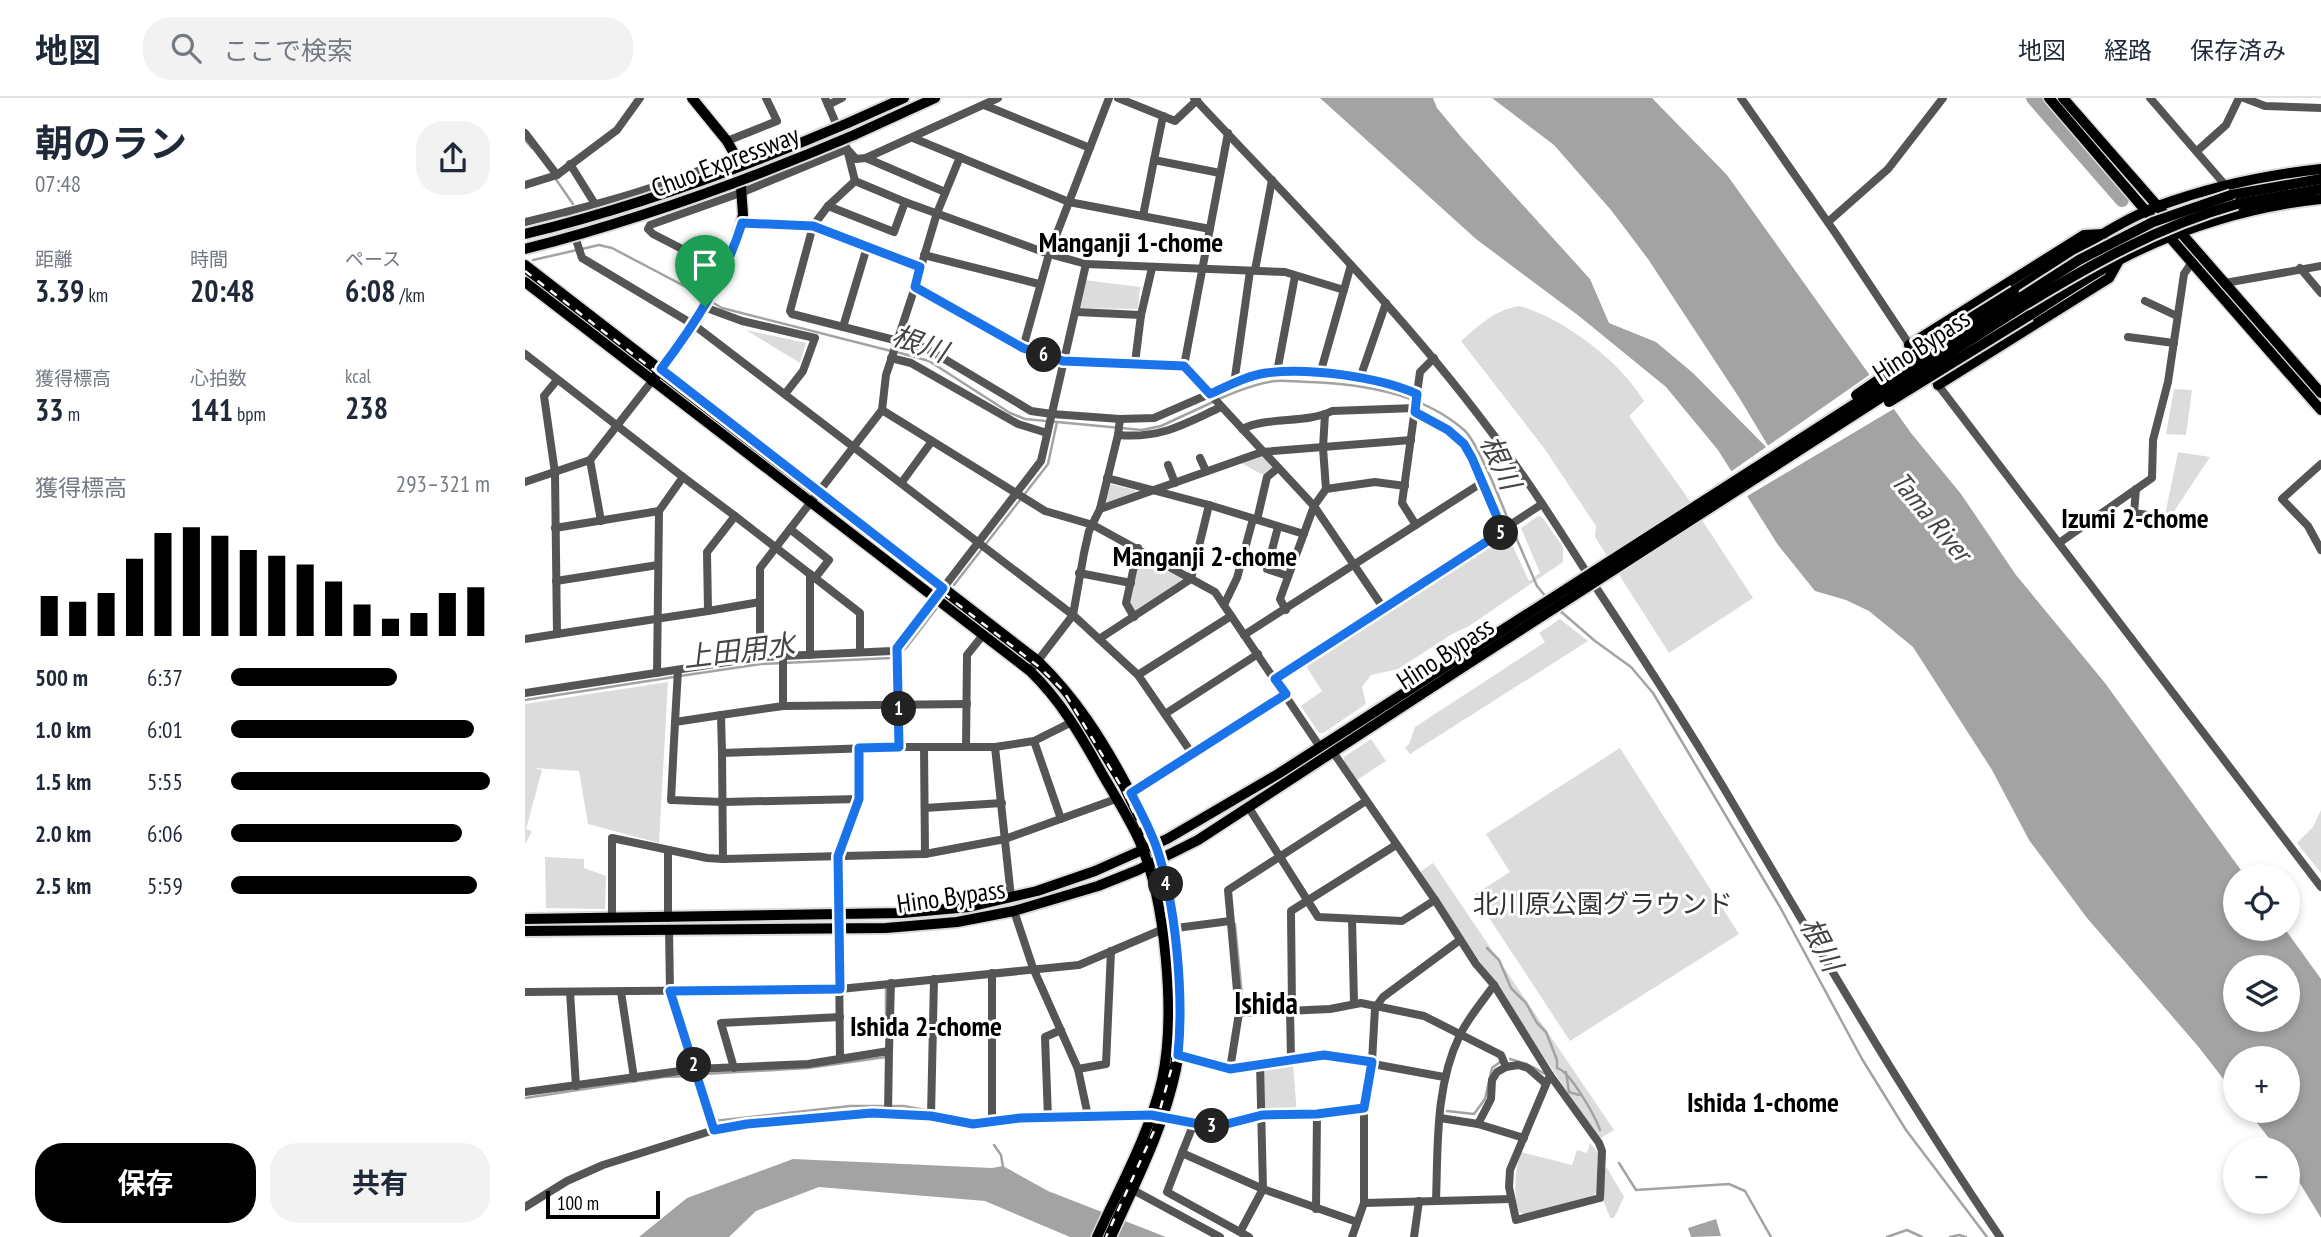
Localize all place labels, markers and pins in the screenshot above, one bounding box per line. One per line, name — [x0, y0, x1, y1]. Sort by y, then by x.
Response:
pin — [675, 235, 735, 307]
pin: 6 — [1027, 338, 1061, 372]
pin: 5 — [1483, 516, 1518, 550]
pin: 1 — [881, 692, 917, 726]
pin: 4 — [1149, 866, 1183, 902]
pin: 2 — [677, 1048, 711, 1082]
pin: 3 — [1195, 1108, 1229, 1144]

